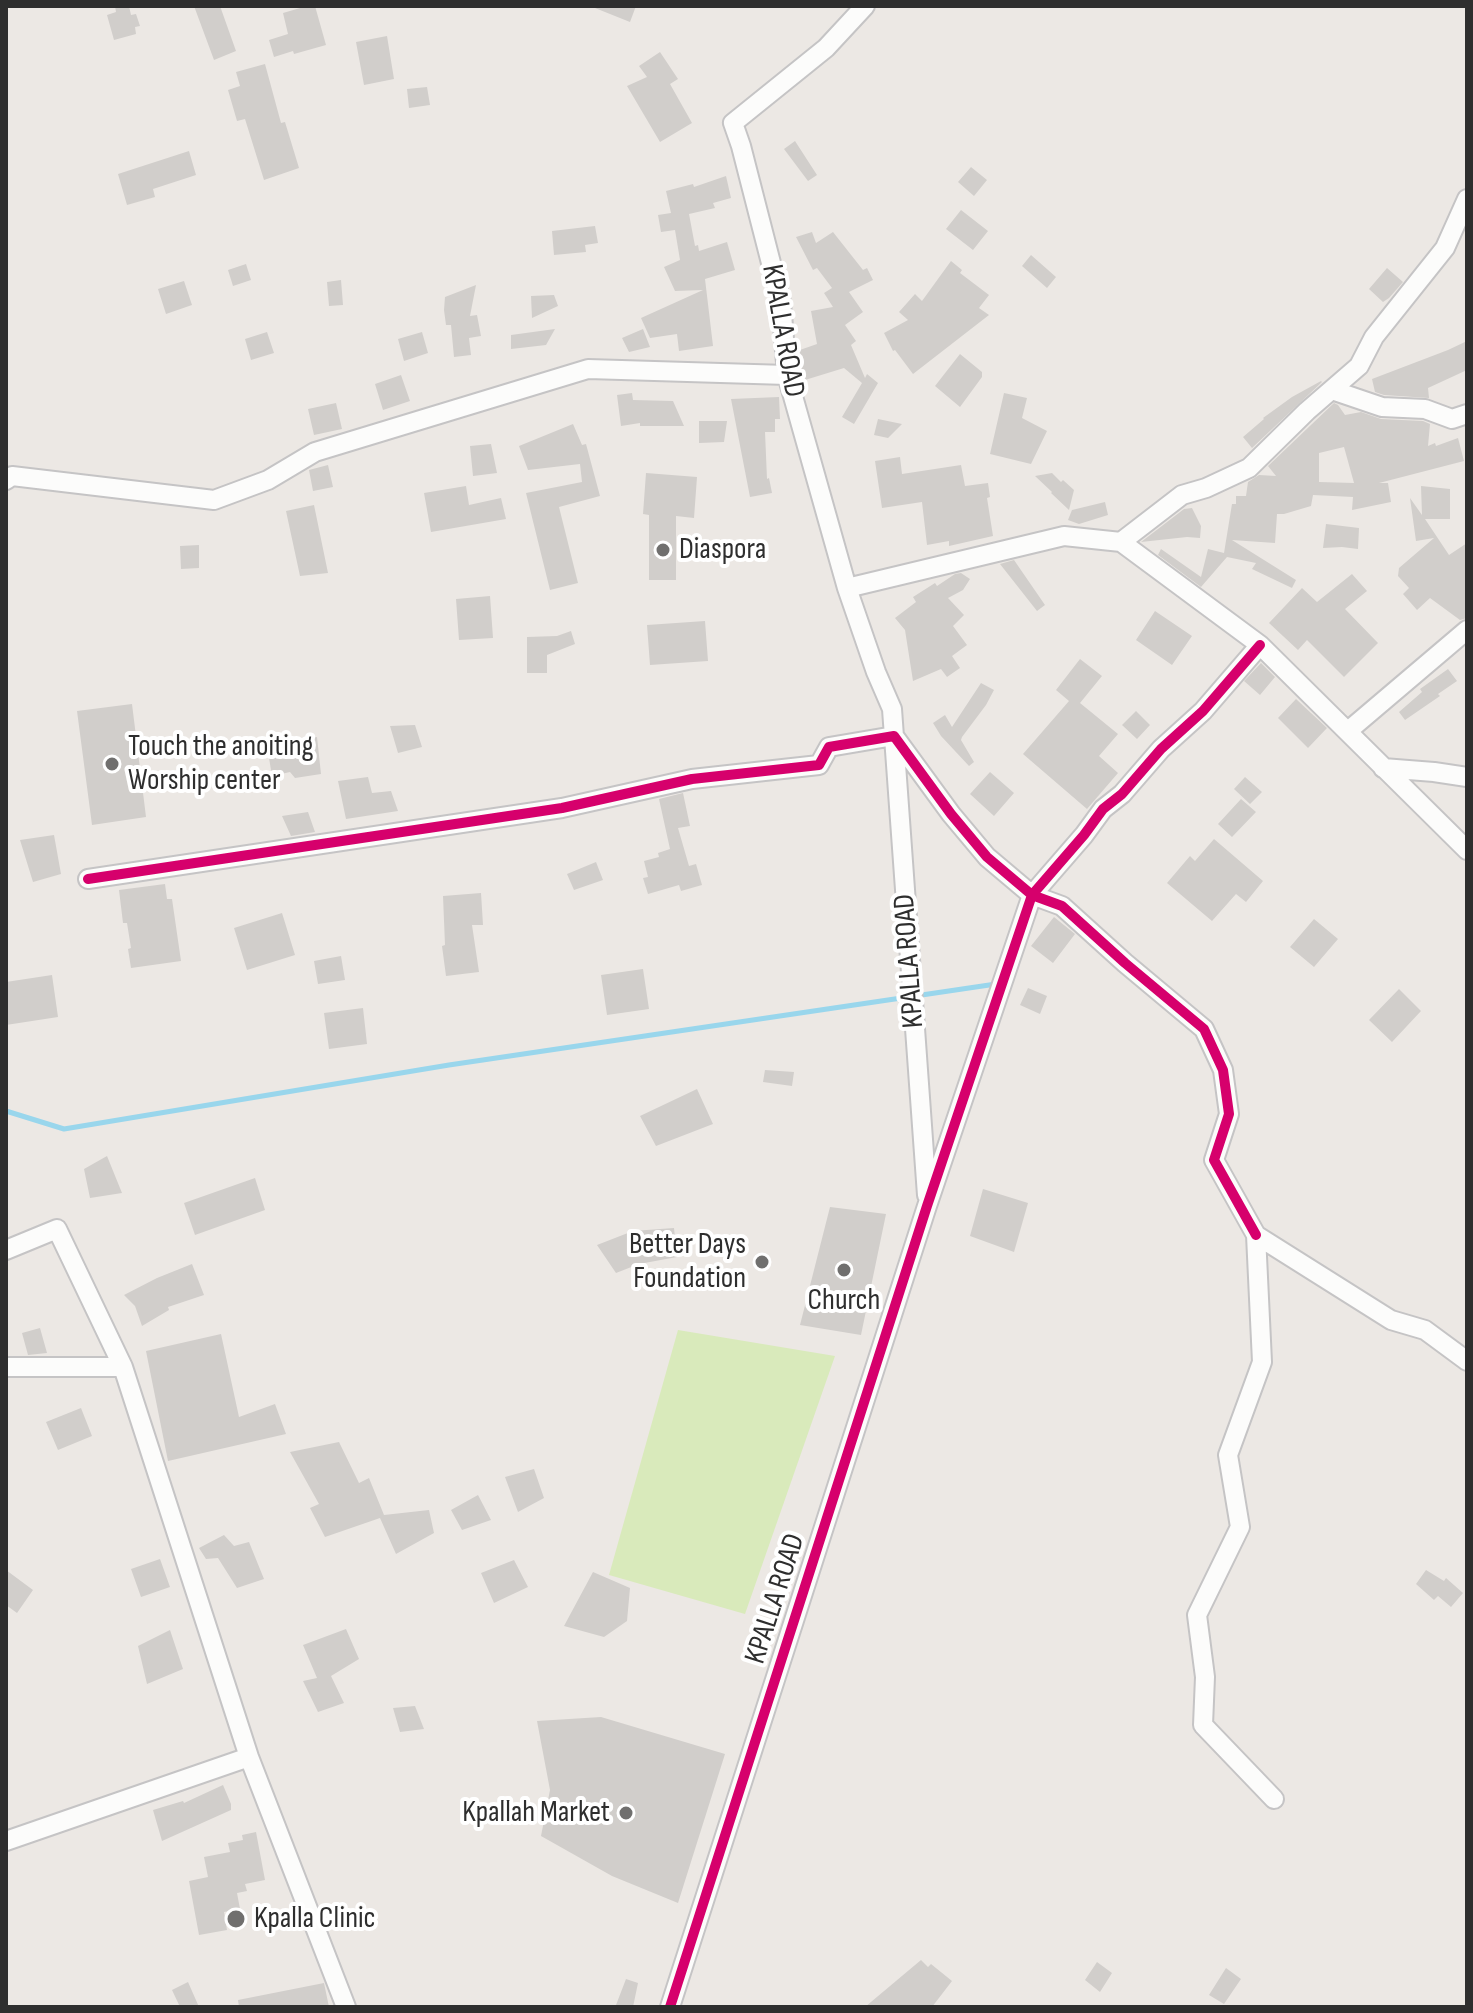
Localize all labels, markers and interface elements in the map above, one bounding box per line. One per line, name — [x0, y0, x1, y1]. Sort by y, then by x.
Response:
street label: KPALLA ROAD — [753, 262, 811, 400]
place label: Diaspora — [679, 532, 766, 568]
marker: Diaspora — [654, 541, 672, 559]
place label: Touch the anoiting Worship center — [128, 729, 314, 800]
marker: Touch the anoiting Worship center — [103, 755, 121, 773]
street label: KPALLA ROAD — [887, 893, 933, 1029]
place label: Better Days Foundation — [629, 1227, 746, 1298]
marker: Better Days Foundation — [753, 1253, 771, 1271]
marker: Church — [835, 1261, 853, 1279]
place label: Church — [808, 1283, 880, 1319]
street label: KPALLA ROAD — [738, 1530, 814, 1668]
place label: Kpallah Market — [462, 1795, 610, 1831]
marker: Kpallah Market — [617, 1804, 635, 1822]
place label: Kpalla Clinic — [254, 1901, 376, 1937]
marker: Kpalla Clinic — [225, 1908, 247, 1930]

